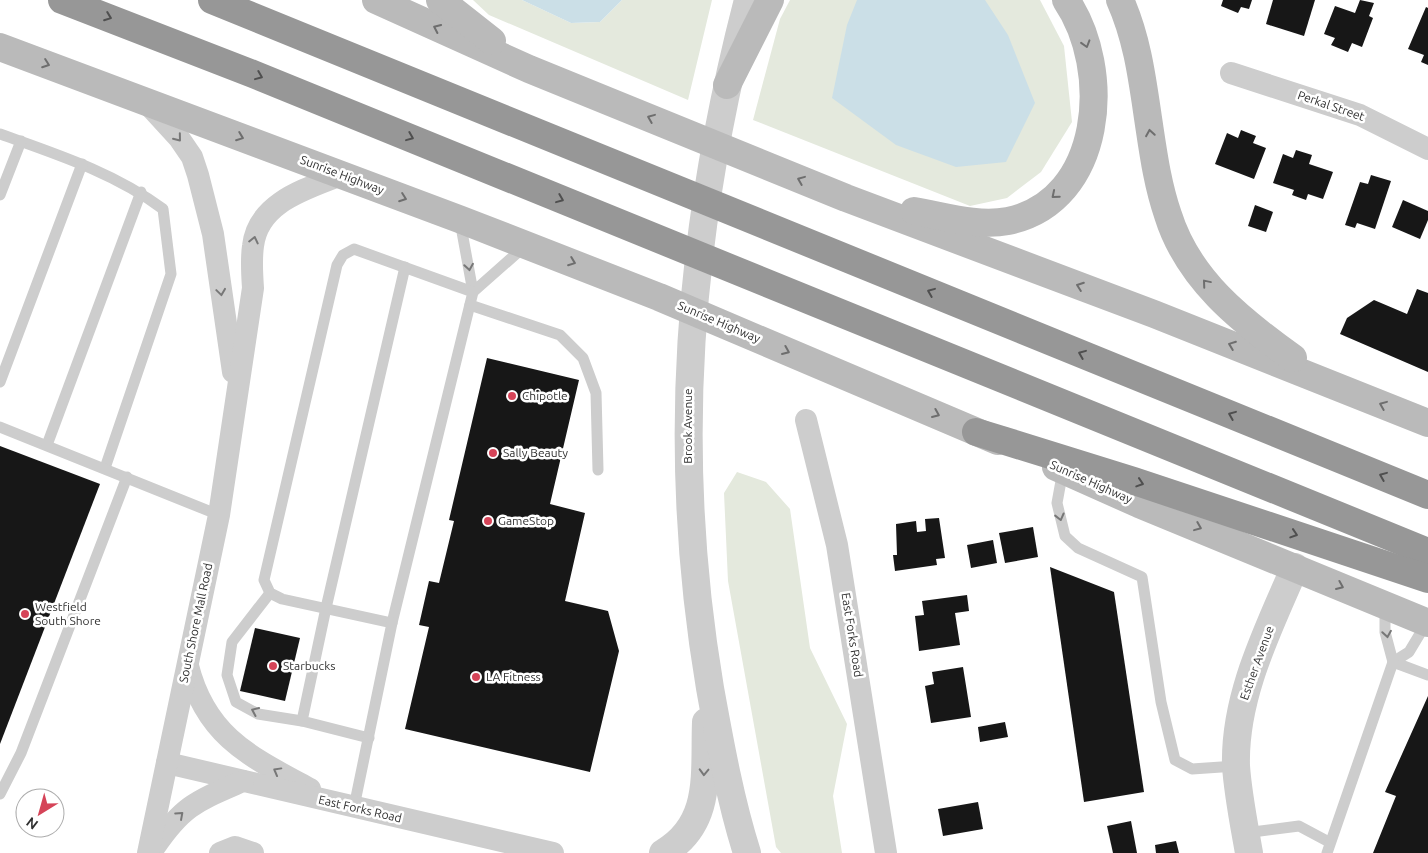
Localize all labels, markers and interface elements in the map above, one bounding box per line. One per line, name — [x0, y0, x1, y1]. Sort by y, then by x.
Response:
one-way arrow — [103, 12, 111, 22]
one-way arrow — [433, 23, 442, 34]
one-way arrow — [1080, 40, 1090, 48]
one-way arrow — [41, 58, 49, 68]
one-way arrow — [254, 70, 263, 80]
street label: Perkal Street — [1296, 88, 1367, 123]
one-way arrow — [647, 114, 656, 125]
one-way arrow — [1146, 129, 1156, 138]
one-way arrow — [236, 131, 244, 141]
one-way arrow — [405, 131, 414, 142]
one-way arrow — [172, 132, 180, 141]
street label: Sunrise Highway — [299, 153, 386, 197]
one-way arrow — [797, 175, 806, 186]
one-way arrow — [1052, 190, 1061, 199]
one-way arrow — [399, 192, 407, 202]
one-way arrow — [555, 192, 564, 203]
one-way arrow — [248, 236, 259, 245]
one-way arrow — [567, 256, 576, 267]
one-way arrow — [463, 262, 473, 271]
one-way arrow — [1203, 280, 1212, 289]
one-way arrow — [1077, 282, 1085, 292]
one-way arrow — [927, 288, 936, 299]
one-way arrow — [215, 289, 226, 297]
street label: Sunrise Highway — [676, 298, 763, 345]
one-way arrow — [1228, 340, 1237, 351]
one-way arrow — [781, 344, 790, 355]
one-way arrow — [1078, 349, 1087, 360]
street label: Brook Avenue — [681, 388, 694, 464]
place label: Chipotle — [522, 389, 568, 402]
marker: Chipotle — [506, 390, 518, 402]
one-way arrow — [1379, 401, 1388, 411]
one-way arrow — [931, 409, 939, 419]
one-way arrow — [1228, 411, 1237, 421]
place label: Sally Beauty — [503, 446, 568, 459]
marker: Sally Beauty — [487, 447, 499, 459]
street label: Sunrise Highway — [1048, 458, 1134, 506]
one-way arrow — [1379, 472, 1388, 483]
one-way arrow — [1135, 477, 1143, 487]
one-way arrow — [1054, 513, 1065, 522]
place label: GameStop — [498, 514, 554, 527]
marker: GameStop — [482, 515, 494, 527]
one-way arrow — [1193, 521, 1202, 532]
one-way arrow — [1289, 528, 1298, 538]
street label: South Shore Mall Road — [176, 562, 215, 684]
one-way arrow — [1335, 580, 1344, 590]
street label: East Forks Road — [839, 592, 866, 678]
place label: Westfield South Shore — [35, 600, 101, 627]
marker: Westfield South Shore — [19, 608, 31, 620]
street label: Esther Avenue — [1237, 624, 1276, 702]
one-way arrow — [1381, 629, 1391, 638]
place label: Starbucks — [283, 659, 335, 672]
marker: Starbucks — [267, 660, 279, 672]
place label: LA Fitness — [486, 670, 541, 683]
marker: LA Fitness — [470, 671, 482, 683]
one-way arrow — [251, 707, 260, 718]
one-way arrow — [273, 767, 282, 777]
one-way arrow — [699, 768, 709, 776]
north arrow — [15, 788, 65, 838]
street label: East Forks Road — [317, 793, 403, 824]
one-way arrow — [174, 811, 183, 820]
text: N — [23, 814, 41, 833]

